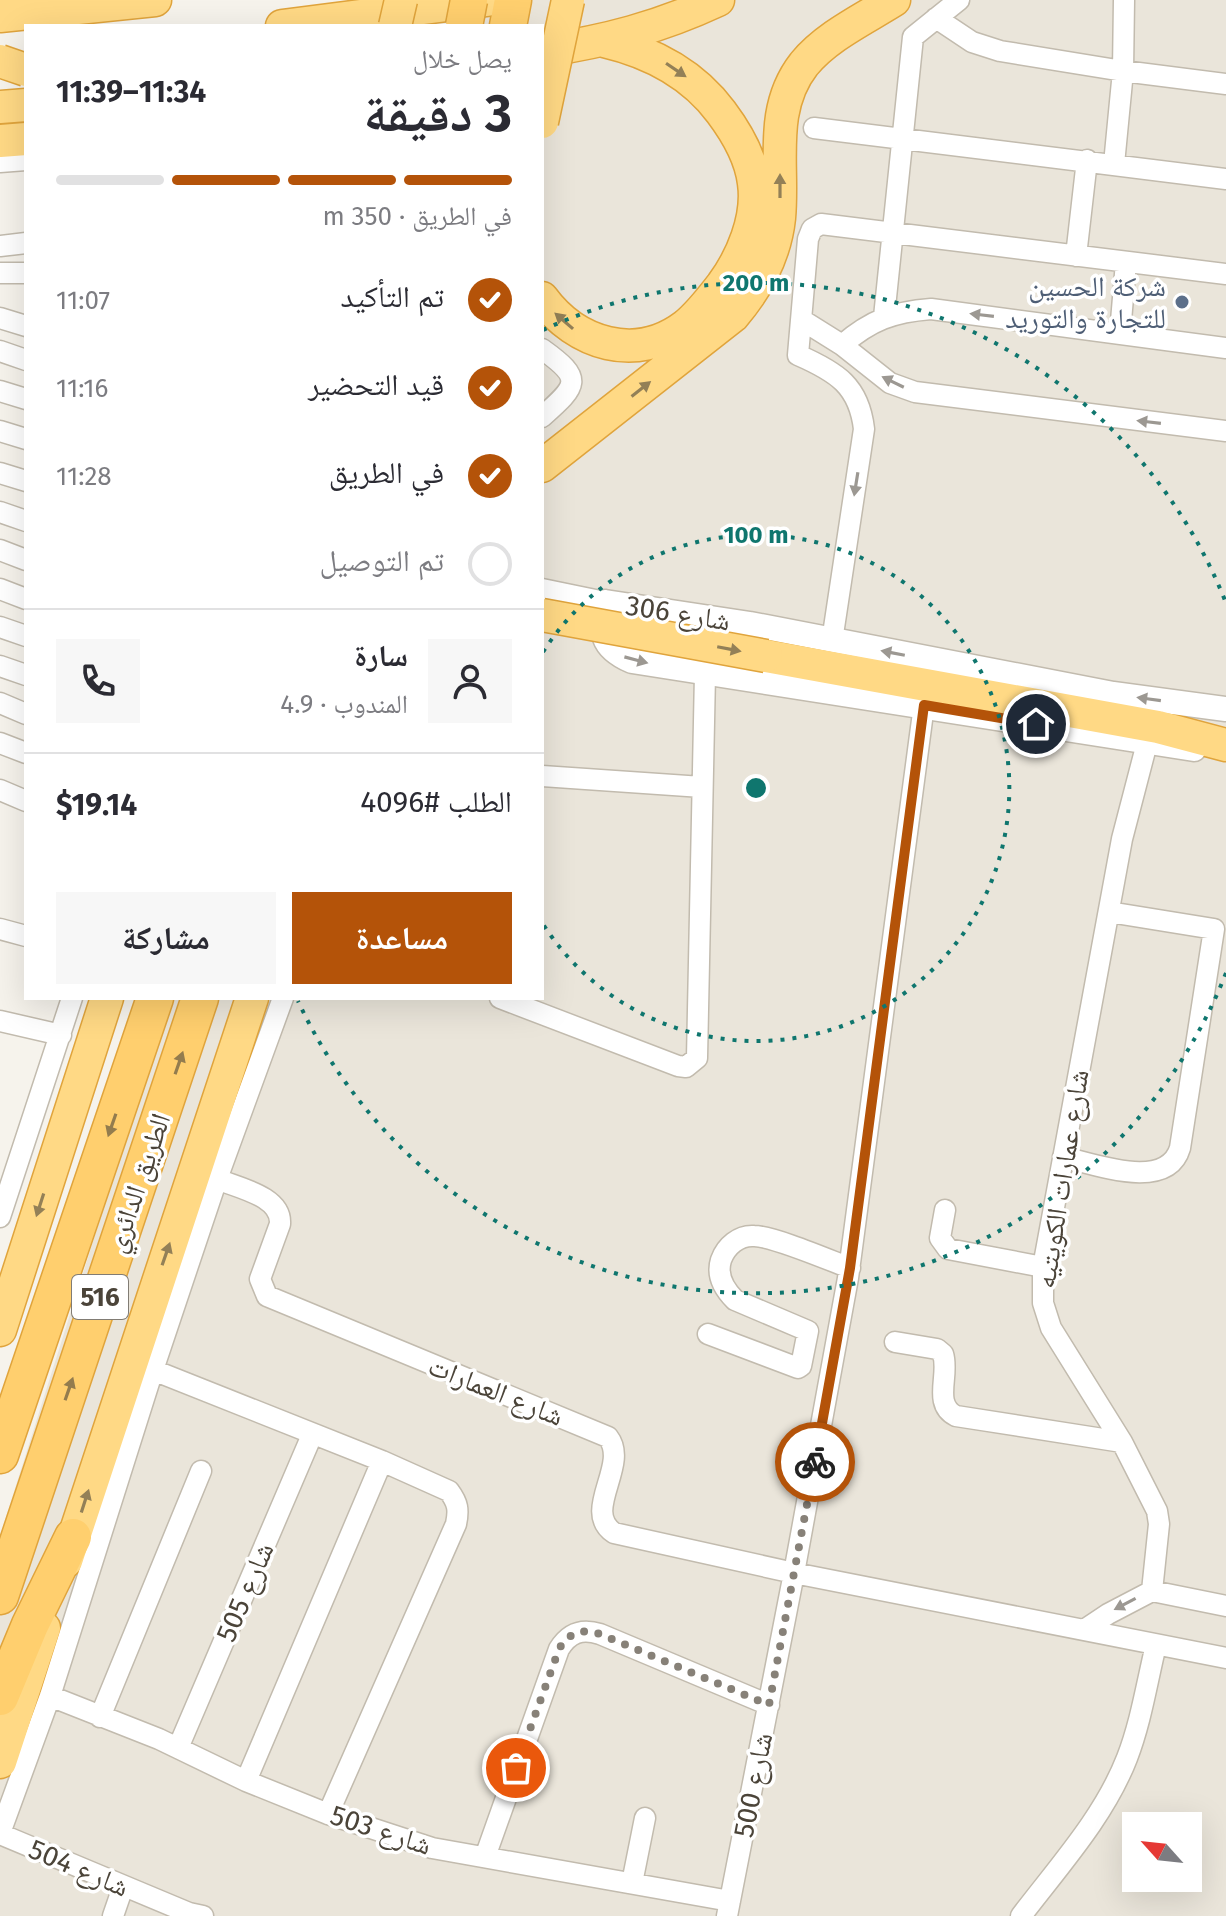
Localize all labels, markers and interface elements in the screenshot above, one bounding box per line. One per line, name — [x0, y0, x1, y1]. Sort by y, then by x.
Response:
text: يصل خلال — [413, 44, 512, 75]
one-way arrow — [665, 62, 686, 77]
text: 11:34–11:39 — [56, 74, 206, 110]
text: 3 دقيقة — [363, 82, 512, 145]
one-way arrow — [774, 173, 786, 198]
text: في الطريق · 350 m — [322, 201, 512, 232]
text: 200 m — [723, 269, 789, 297]
place label: شركة الحسين للتجارة والتوريد — [1005, 270, 1166, 335]
icon: check — [468, 278, 512, 322]
text: تم التأكيد — [341, 279, 444, 315]
text: 11:07 — [56, 285, 110, 316]
marker: شركة الحسين للتجارة والتوريد — [1173, 293, 1191, 311]
one-way arrow — [969, 308, 994, 321]
one-way arrow — [555, 313, 574, 331]
icon: check — [468, 366, 512, 410]
text: قيد التحضير — [308, 367, 444, 403]
text: 11:16 — [56, 373, 108, 404]
one-way arrow — [881, 376, 904, 389]
one-way arrow — [631, 381, 651, 397]
one-way arrow — [1136, 415, 1161, 428]
icon: check — [468, 454, 512, 498]
text: في الطريق — [329, 455, 444, 491]
text: 11:28 — [56, 461, 112, 492]
one-way arrow — [850, 472, 862, 497]
text: 100 m — [723, 521, 789, 549]
text: تم التوصيل — [319, 543, 444, 579]
street label: شارع 306 — [623, 588, 733, 639]
text: سارة — [354, 638, 408, 674]
button: phone — [56, 639, 140, 723]
button: person — [428, 639, 512, 723]
one-way arrow — [717, 644, 742, 656]
one-way arrow — [880, 646, 905, 658]
one-way arrow — [624, 655, 649, 667]
text: المندوب · 4.9 — [280, 689, 408, 720]
pin — [1002, 690, 1070, 758]
one-way arrow — [1136, 692, 1161, 705]
icon: home — [1014, 702, 1058, 746]
centre of rings — [742, 774, 770, 802]
text: الطلب #4096 — [360, 784, 512, 820]
text: $19.14 — [56, 787, 137, 823]
button: مشاركة — [56, 892, 276, 984]
button: مساعدة — [292, 892, 512, 984]
one-way arrow — [173, 1051, 185, 1075]
street label: شارع عمارات الكويتيه — [1028, 1067, 1097, 1291]
street label: الطريق الدائري — [99, 1109, 183, 1259]
one-way arrow — [106, 1113, 118, 1137]
one-way arrow — [34, 1194, 46, 1218]
one-way arrow — [160, 1242, 172, 1266]
road number: 516 — [72, 1275, 128, 1319]
street label: شارع العمارات — [423, 1349, 568, 1434]
one-way arrow — [64, 1377, 76, 1401]
courier — [775, 1422, 855, 1502]
icon: bike — [793, 1440, 837, 1484]
one-way arrow — [79, 1489, 92, 1513]
street label: شارع 505 — [209, 1538, 281, 1647]
one-way arrow — [1114, 1598, 1137, 1611]
street label: شارع 500 — [727, 1730, 780, 1840]
pin — [482, 1734, 550, 1802]
icon: bag — [494, 1746, 538, 1790]
street label: شارع 503 — [326, 1798, 436, 1863]
north arrow — [1122, 1812, 1202, 1892]
map controls — [1122, 1812, 1202, 1892]
street label: شارع 504 — [24, 1832, 134, 1905]

